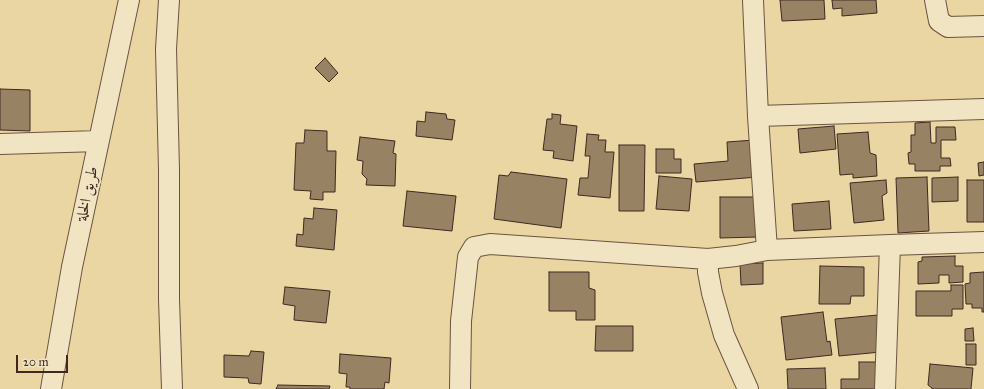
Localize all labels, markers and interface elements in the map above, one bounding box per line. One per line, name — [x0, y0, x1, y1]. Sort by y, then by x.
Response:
street label: طريق الخلة — [73, 165, 103, 223]
scale bar — [18, 347, 70, 373]
text: 20 m — [23, 355, 49, 369]

